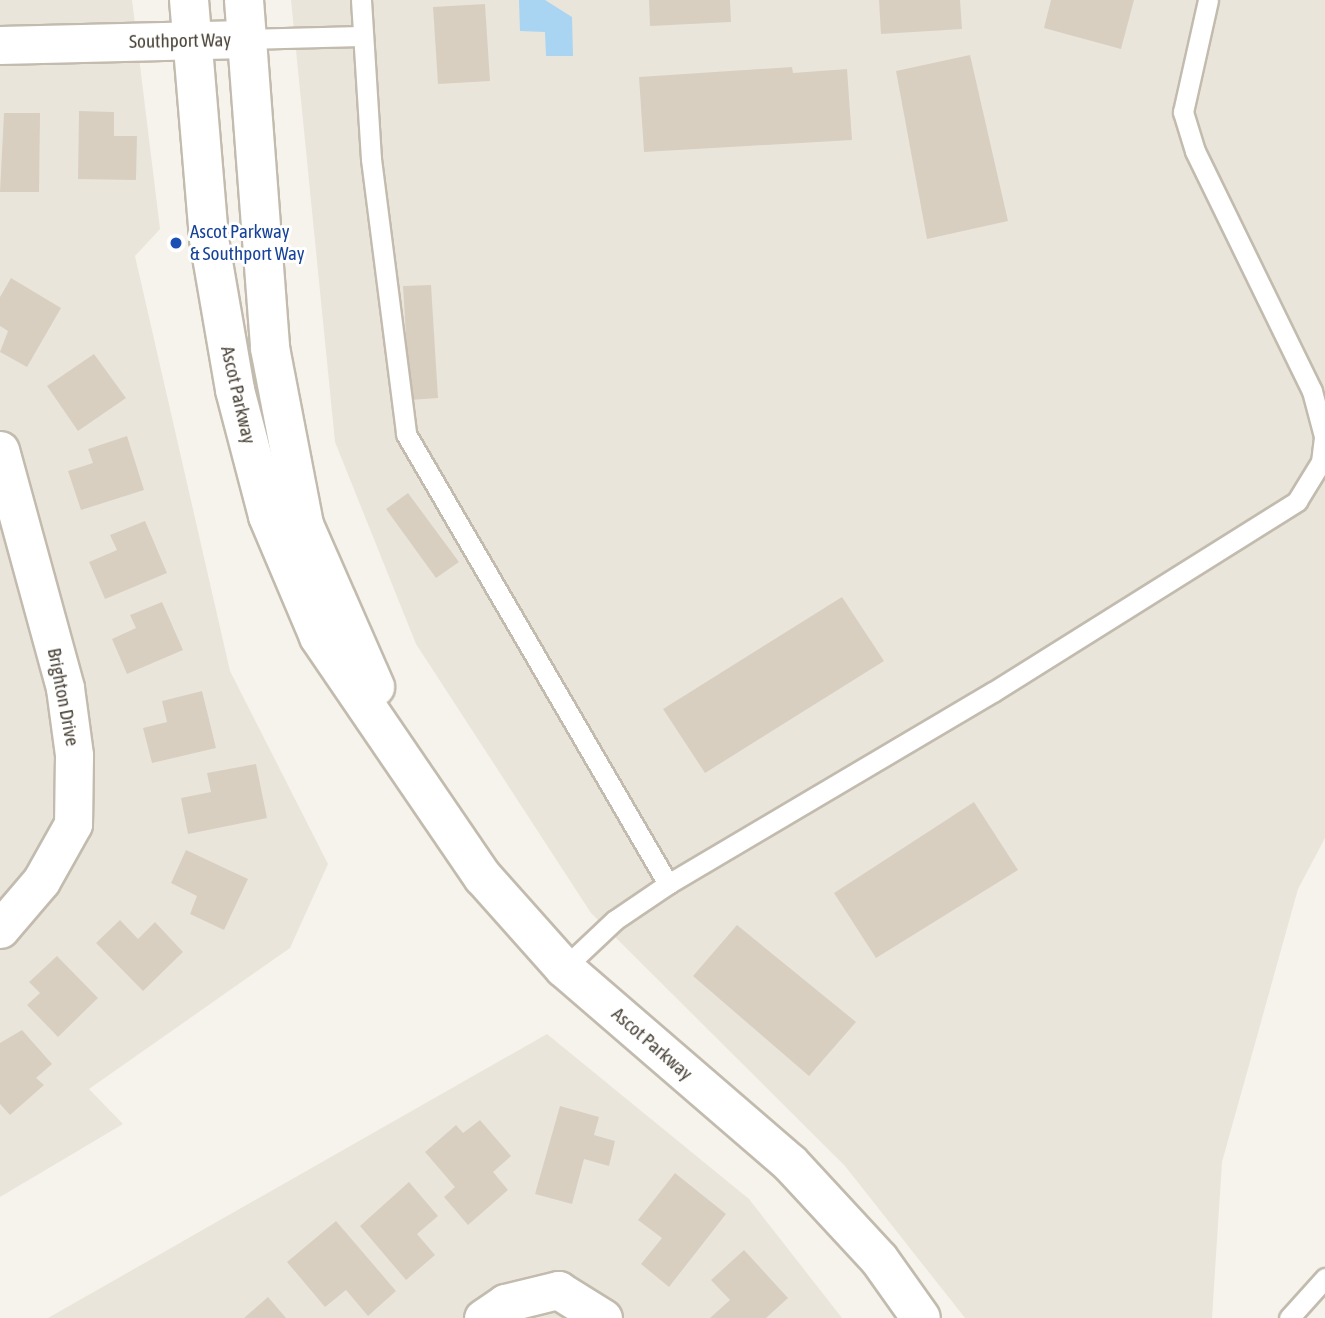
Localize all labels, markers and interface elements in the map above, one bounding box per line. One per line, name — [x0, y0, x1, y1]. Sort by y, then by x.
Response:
street label: Southport Way — [129, 29, 231, 53]
place label: Ascot Parkway & Southport Way — [190, 221, 305, 265]
marker: Ascot Parkway & Southport Way — [168, 235, 184, 251]
street label: Ascot Parkway — [216, 344, 260, 446]
street label: Brighton Drive — [42, 646, 84, 748]
street label: Ascot Parkway — [607, 1003, 697, 1085]

